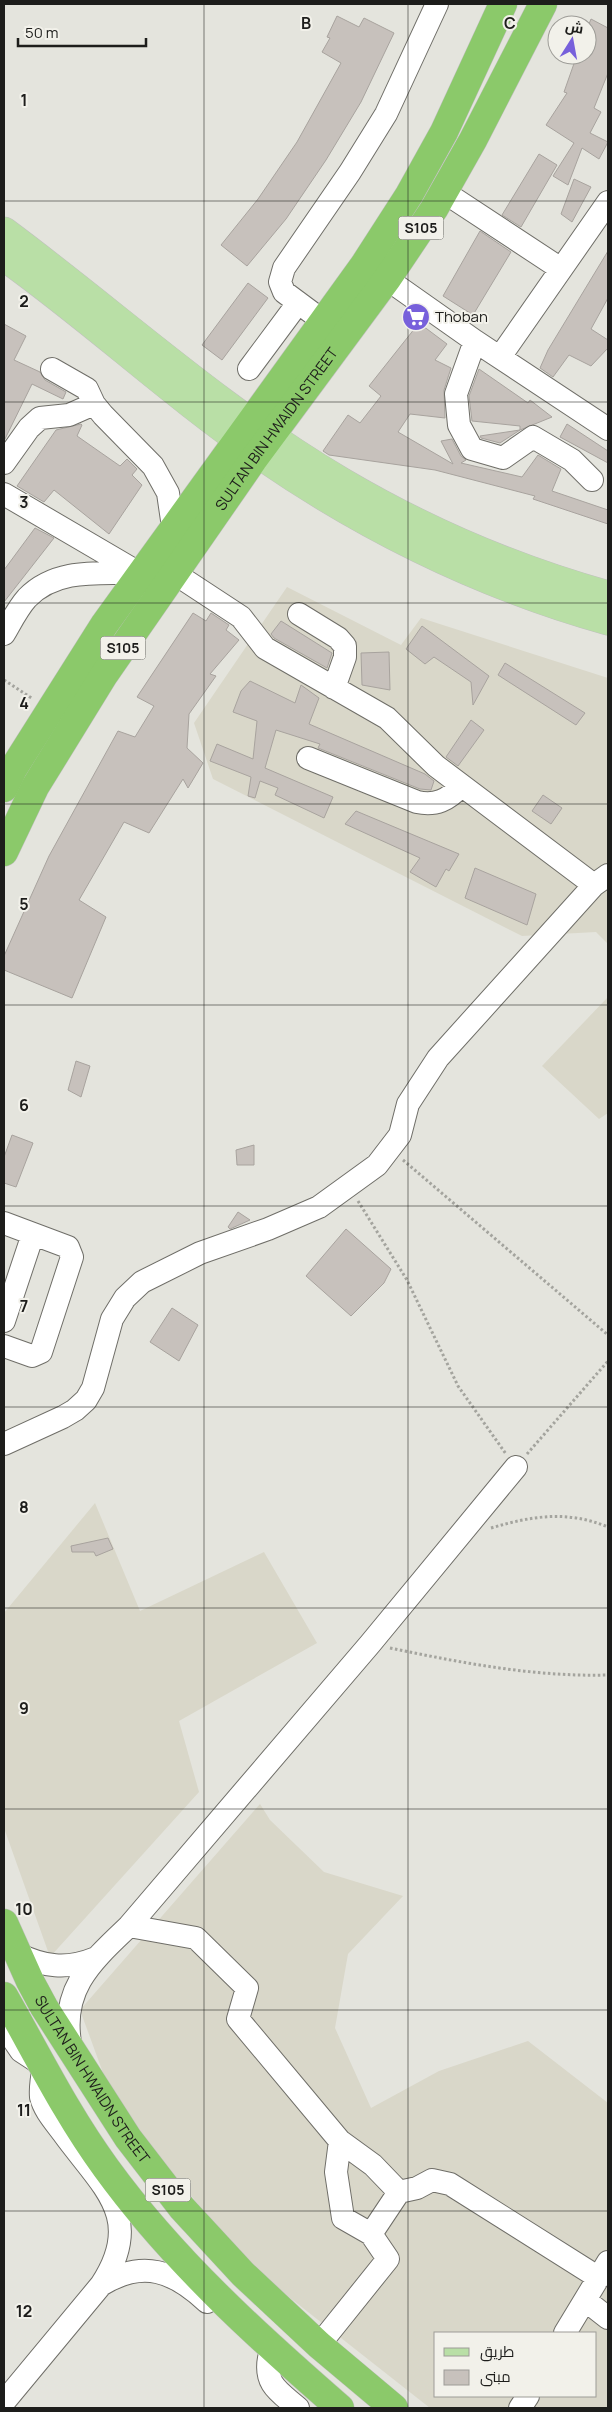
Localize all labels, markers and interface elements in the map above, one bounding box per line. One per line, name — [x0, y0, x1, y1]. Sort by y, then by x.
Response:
text: B — [301, 12, 311, 34]
text: C — [504, 12, 516, 34]
scale bar — [18, 15, 145, 47]
north arrow — [547, 15, 597, 65]
text: ش — [564, 16, 585, 38]
text: 50 m — [25, 22, 59, 43]
text: 1 — [20, 89, 28, 111]
road number: S105 — [398, 217, 444, 240]
text: 2 — [19, 290, 29, 312]
supermarket icon: Thoban — [401, 302, 431, 332]
place label: Thoban — [435, 306, 488, 327]
street label: SULTAN BIN HWAIDN STREET — [210, 343, 343, 515]
text: 3 — [19, 491, 29, 513]
road number: S105 — [100, 636, 146, 660]
text: 4 — [19, 692, 29, 714]
text: 5 — [19, 893, 29, 915]
text: 6 — [19, 1094, 29, 1116]
text: 7 — [20, 1295, 28, 1317]
text: 8 — [19, 1496, 29, 1518]
text: 9 — [19, 1697, 29, 1719]
text: 10 — [15, 1898, 33, 1920]
street label: SULTAN BIN HWAIDN STREET — [30, 1992, 155, 2168]
text: 11 — [17, 2099, 31, 2121]
road number: S105 — [146, 2178, 190, 2202]
text: 12 — [16, 2300, 32, 2322]
legend — [434, 2332, 597, 2397]
text: طريق — [480, 2341, 514, 2362]
text: مبنى — [480, 2366, 511, 2387]

